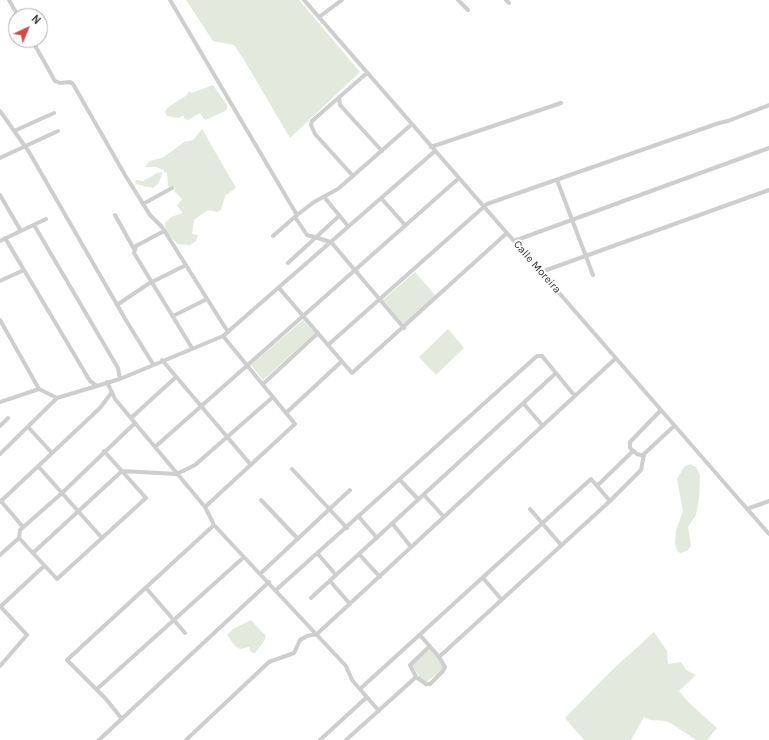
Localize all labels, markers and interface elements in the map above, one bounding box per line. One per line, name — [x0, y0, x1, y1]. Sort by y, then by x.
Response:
north arrow — [8, 8, 48, 48]
text: N — [29, 12, 43, 27]
street label: Calle Moreira — [511, 238, 563, 296]

